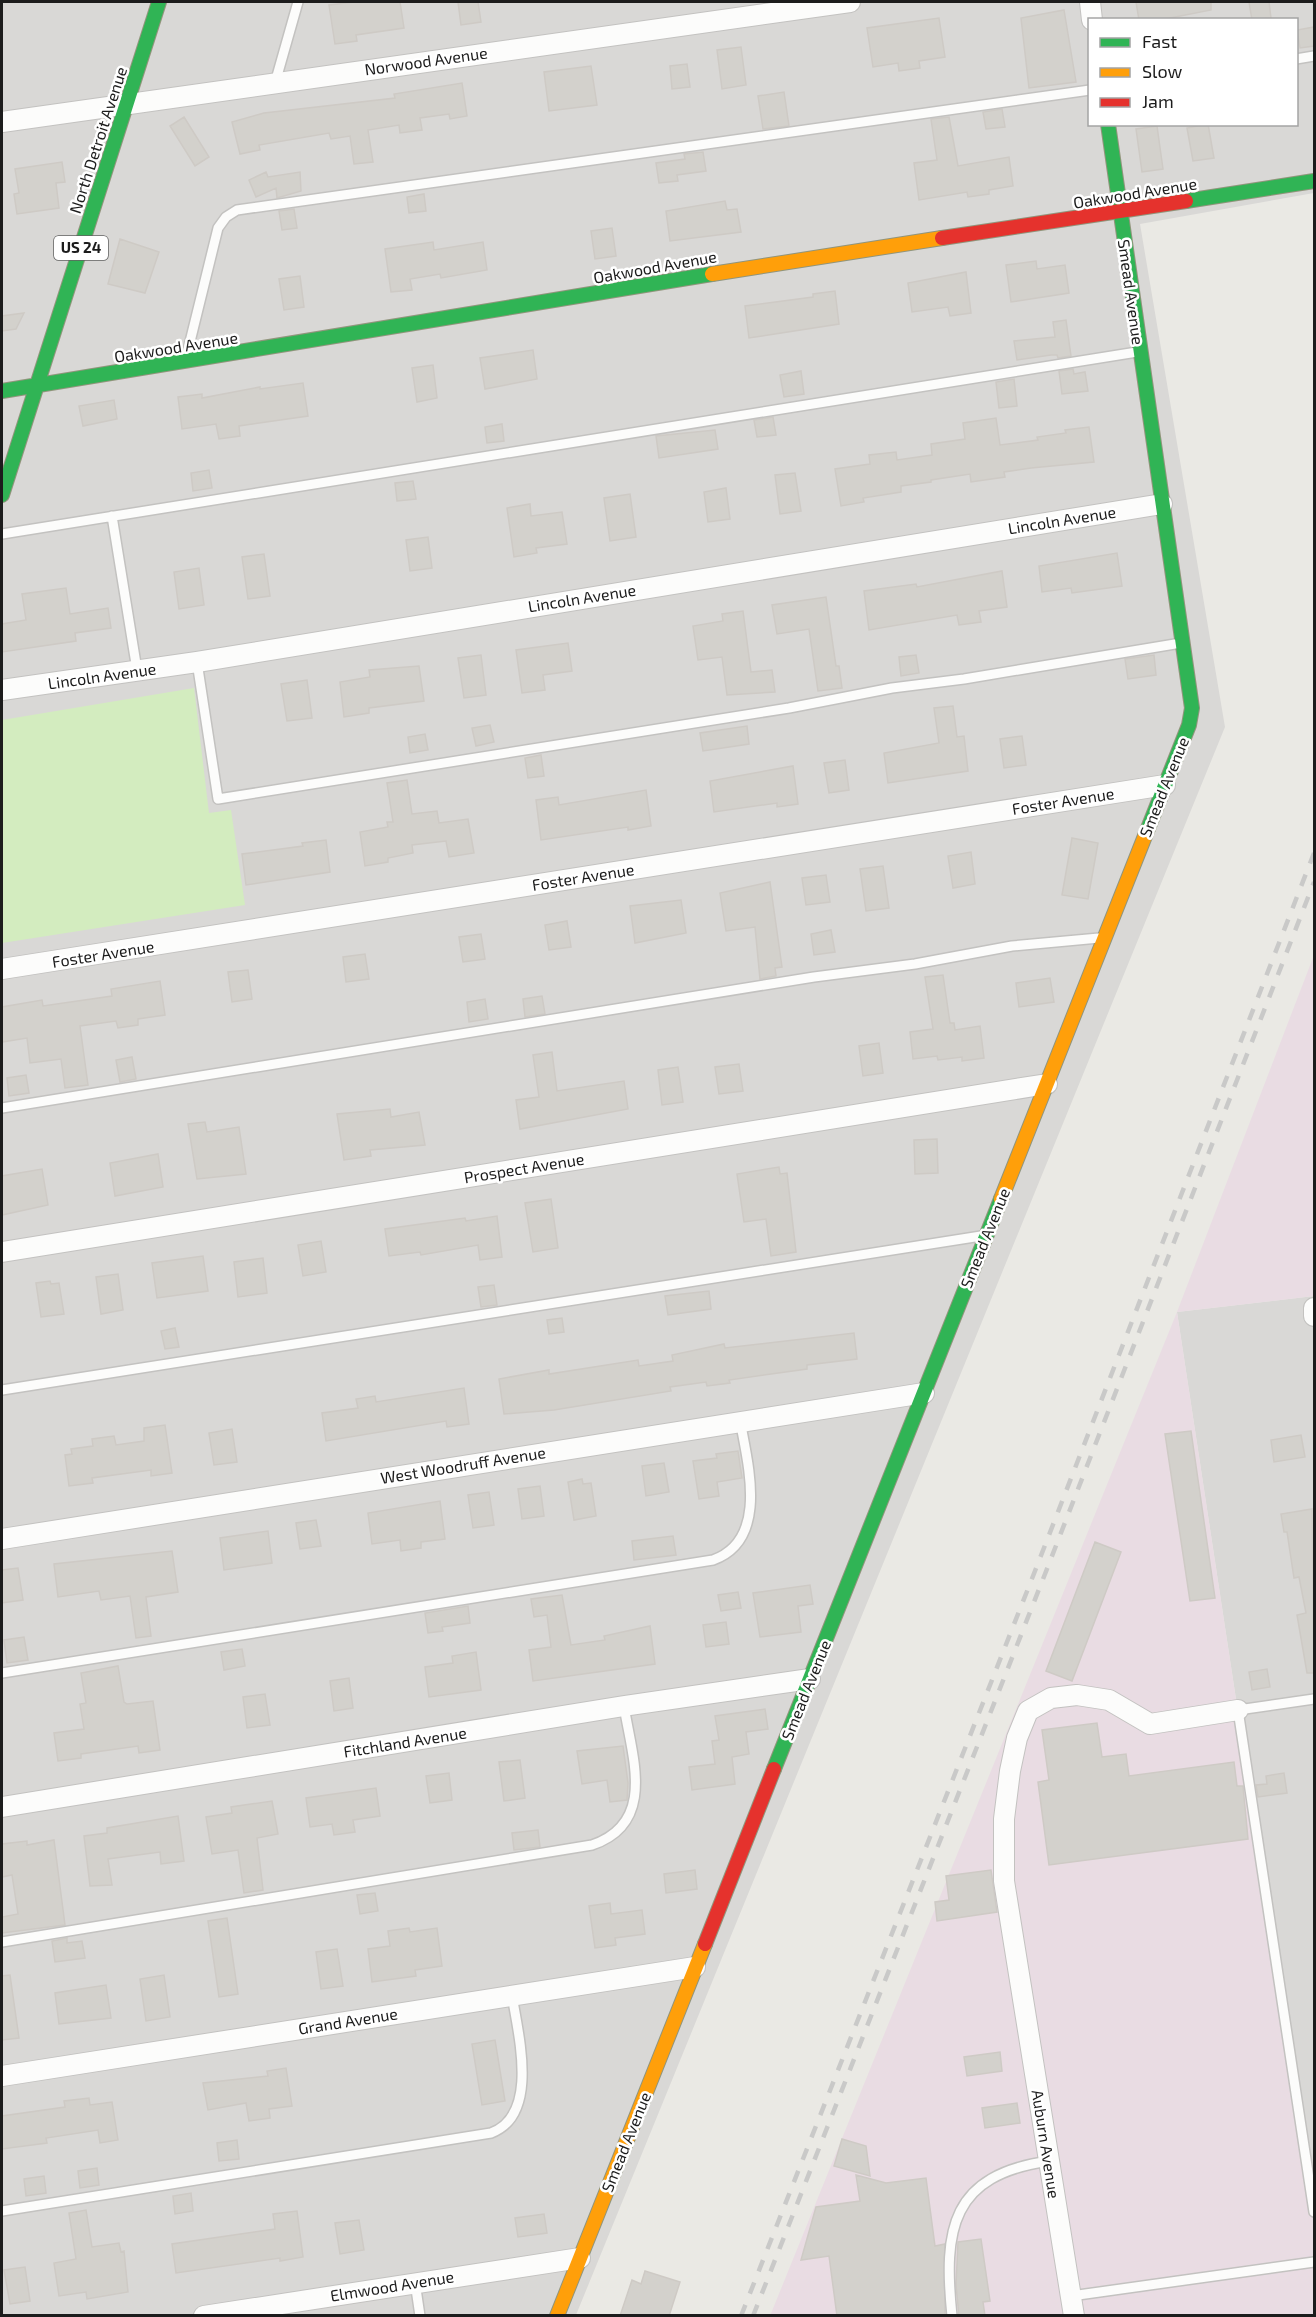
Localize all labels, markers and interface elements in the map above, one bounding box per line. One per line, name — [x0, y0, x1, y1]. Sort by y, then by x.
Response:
legend — [1088, 18, 1298, 126]
text: Fast — [1142, 30, 1177, 52]
street label: Norwood Avenue — [363, 42, 489, 79]
text: Slow — [1142, 60, 1183, 82]
street label: North Detroit Avenue — [65, 64, 130, 216]
text: Jam — [1142, 90, 1174, 112]
street label: Oakwood Avenue — [1072, 173, 1198, 212]
road number: US 24 — [54, 236, 108, 260]
street label: Smead Avenue — [1115, 238, 1148, 346]
street label: Oakwood Avenue — [592, 246, 718, 287]
street label: Oakwood Avenue — [113, 327, 239, 366]
street label: Lincoln Avenue — [1007, 502, 1117, 537]
street label: Lincoln Avenue — [527, 580, 637, 615]
street label: Lincoln Avenue — [47, 659, 157, 693]
street label: Smead Avenue — [1135, 734, 1192, 840]
street label: Foster Avenue — [1010, 783, 1115, 818]
street label: Foster Avenue — [530, 859, 635, 894]
street label: Foster Avenue — [50, 936, 155, 971]
street label: Prospect Avenue — [462, 1149, 585, 1186]
street label: Smead Avenue — [956, 1185, 1013, 1291]
street label: West Woodruff Avenue — [379, 1442, 547, 1487]
street label: Smead Avenue — [777, 1637, 834, 1743]
street label: Fitchland Avenue — [342, 1722, 468, 1761]
street label: Grand Avenue — [297, 2003, 399, 2038]
street label: Auburn Avenue — [1029, 2088, 1064, 2200]
street label: Smead Avenue — [597, 2089, 654, 2195]
street label: Elmwood Avenue — [329, 2266, 455, 2305]

